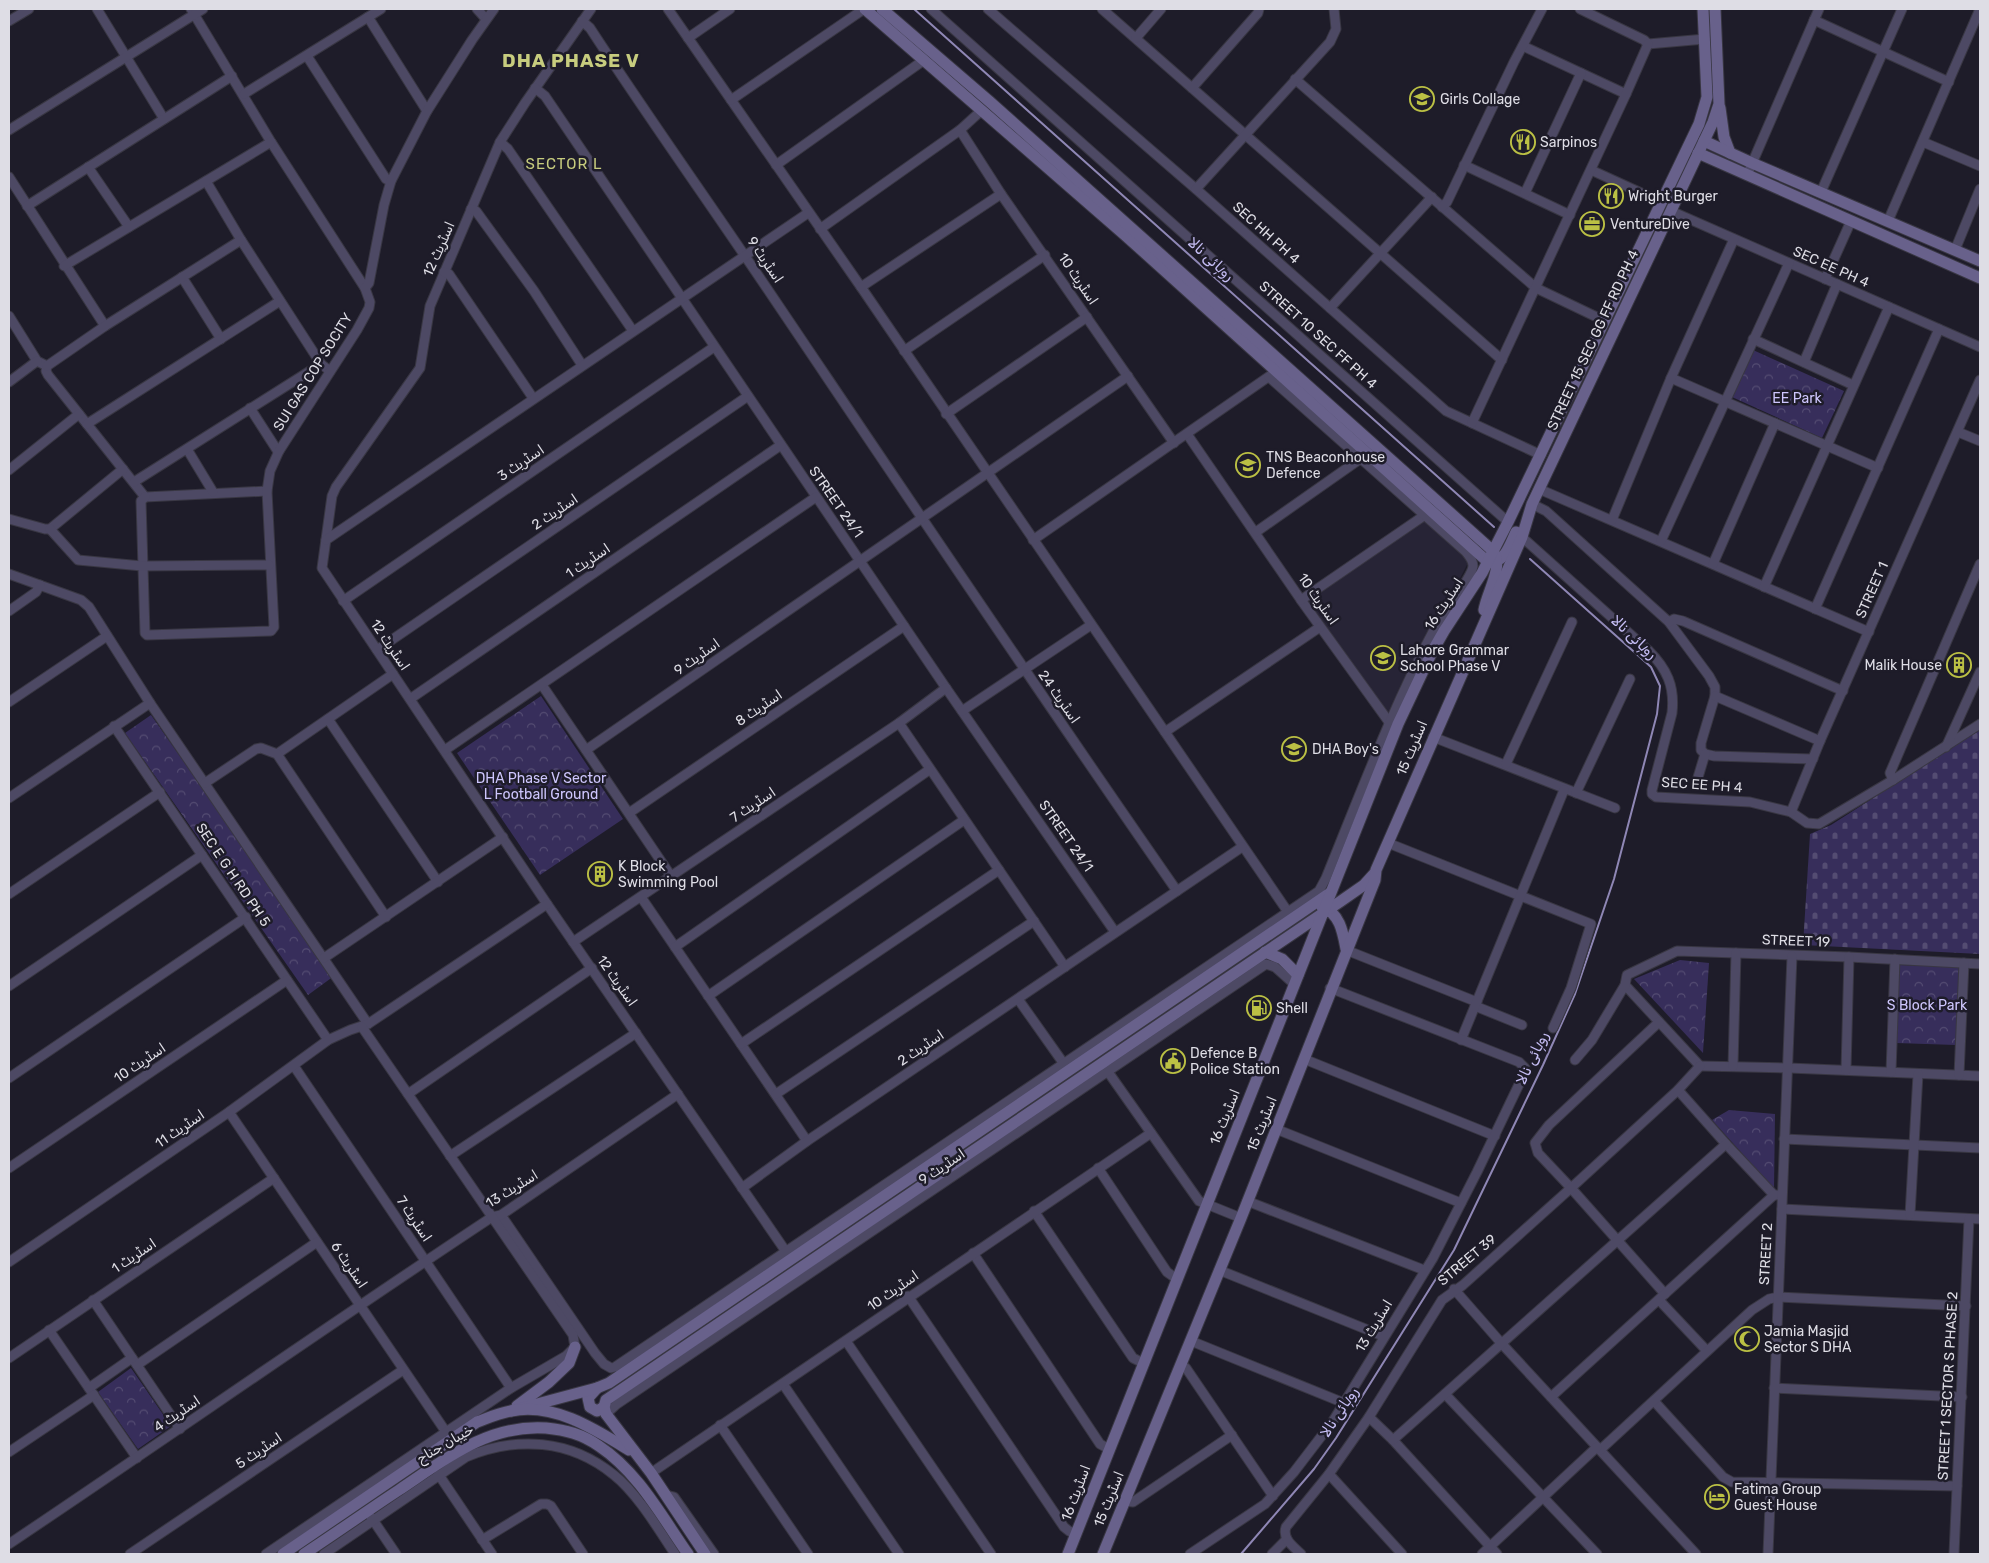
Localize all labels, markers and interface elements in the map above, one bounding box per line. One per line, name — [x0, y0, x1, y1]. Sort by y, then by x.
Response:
district label: DHA PHASE V — [502, 49, 640, 72]
school or university icon: Girls Collage — [1409, 86, 1435, 112]
place label: Girls Collage — [1440, 91, 1520, 108]
restaurant icon: Sarpinos — [1510, 129, 1536, 155]
place label: Sarpinos — [1540, 134, 1597, 151]
district label: SECTOR L — [526, 155, 602, 173]
restaurant icon: Wright Burger — [1598, 183, 1624, 209]
place label: Wright Burger — [1628, 188, 1719, 205]
street label: SEC HH PH 4 — [1229, 198, 1303, 268]
office icon: VentureDive — [1579, 211, 1605, 237]
place label: VentureDive — [1610, 216, 1690, 233]
street label: اسٹریٹ 12 — [419, 219, 459, 279]
water label: روہائی نالا — [1183, 233, 1238, 285]
street label: اسٹریٹ 9 — [743, 234, 787, 286]
street label: SEC EE PH 4 — [1790, 243, 1872, 291]
street label: STREET 15 SEC GG FF RD PH 4 — [1544, 247, 1642, 433]
street label: اسٹریٹ 10 — [1054, 250, 1102, 308]
street label: STREET 10 SEC FF PH 4 — [1256, 278, 1381, 393]
street label: SUI GAS COP SOCITY — [270, 310, 356, 434]
park label: EE Park — [1772, 390, 1823, 407]
street label: اسٹریٹ 3 — [495, 441, 547, 485]
place label: TNS Beaconhouse Defence — [1266, 449, 1385, 482]
school or university icon: TNS Beaconhouse Defence — [1235, 452, 1261, 478]
street label: STREET 24/1 — [805, 463, 867, 541]
street label: اسٹریٹ 2 — [529, 490, 581, 534]
street label: اسٹریٹ 1 — [563, 540, 613, 582]
street label: STREET 1 — [1852, 559, 1892, 621]
street label: اسٹریٹ 10 — [1294, 570, 1342, 628]
street label: اسٹریٹ 16 — [1421, 575, 1467, 633]
water label: روہائی نالا — [1607, 611, 1661, 664]
street label: اسٹریٹ 12 — [367, 616, 413, 674]
street label: اسٹریٹ 9 — [671, 635, 723, 679]
place label: Lahore Grammar School Phase V — [1400, 642, 1510, 675]
school or university icon: Lahore Grammar School Phase V — [1370, 645, 1396, 671]
building icon: Malik House — [1946, 652, 1972, 678]
place label: Malik House — [1864, 657, 1942, 674]
street label: اسٹریٹ 24 — [1035, 667, 1083, 727]
street label: اسٹریٹ 8 — [732, 686, 786, 730]
street label: اسٹریٹ 15 — [1393, 718, 1431, 778]
school or university icon: DHA Boy's — [1281, 736, 1307, 762]
place label: DHA Boy's — [1312, 741, 1379, 758]
park label: DHA Phase V Sector L Football Ground — [476, 770, 607, 803]
street label: SEC EE PH 4 — [1661, 774, 1743, 796]
street label: اسٹریٹ 7 — [727, 784, 779, 826]
street label: STREET 24/1 — [1035, 797, 1097, 875]
street label: SEC E G H RD PH 5 — [192, 820, 274, 930]
place label: K Block Swimming Pool — [618, 858, 718, 891]
building icon: K Block Swimming Pool — [587, 861, 613, 887]
street label: STREET 19 — [1762, 931, 1830, 951]
street label: اسٹریٹ 12 — [593, 952, 641, 1010]
fuel station icon: Shell — [1246, 995, 1272, 1021]
park label: S Block Park — [1887, 997, 1968, 1014]
place label: Shell — [1276, 1000, 1308, 1017]
street label: اسٹریٹ 2 — [895, 1026, 947, 1070]
water label: روہائی نالا — [1512, 1029, 1553, 1088]
street label: اسٹریٹ 10 — [111, 1039, 169, 1087]
place label: Defence B Police Station — [1190, 1045, 1280, 1078]
public building icon: Defence B Police Station — [1160, 1048, 1186, 1074]
street label: اسٹریٹ 16 — [1206, 1087, 1244, 1147]
street label: اسٹریٹ 15 — [1243, 1094, 1281, 1154]
street label: اسٹریٹ 11 — [152, 1106, 208, 1152]
street label: اسٹریٹ 9 — [916, 1145, 968, 1189]
street label: اسٹریٹ 13 — [483, 1166, 541, 1212]
street label: اسٹریٹ 7 — [393, 1193, 435, 1245]
street label: STREET 2 — [1756, 1222, 1776, 1286]
street label: STREET 39 — [1434, 1231, 1500, 1289]
street label: اسٹریٹ 1 — [109, 1235, 159, 1277]
street label: اسٹریٹ 6 — [327, 1238, 371, 1292]
street label: اسٹریٹ 10 — [864, 1267, 922, 1315]
street label: STREET 1 SECTOR S PHASE 2 — [1935, 1291, 1961, 1481]
street label: اسٹریٹ 13 — [1352, 1297, 1396, 1355]
place label: Jamia Masjid Sector S DHA — [1764, 1323, 1852, 1356]
mosque icon: Jamia Masjid Sector S DHA — [1734, 1326, 1760, 1352]
water label: روہائی نالا — [1316, 1383, 1363, 1441]
street label: اسٹریٹ 4 — [150, 1392, 204, 1436]
street label: خیبان جناح — [413, 1421, 478, 1469]
street label: اسٹریٹ 5 — [233, 1429, 285, 1473]
street label: اسٹریٹ 16 — [1058, 1463, 1094, 1523]
street label: اسٹریٹ 15 — [1090, 1469, 1128, 1529]
place label: Fatima Group Guest House — [1734, 1481, 1821, 1514]
hotel icon: Fatima Group Guest House — [1704, 1484, 1730, 1510]

